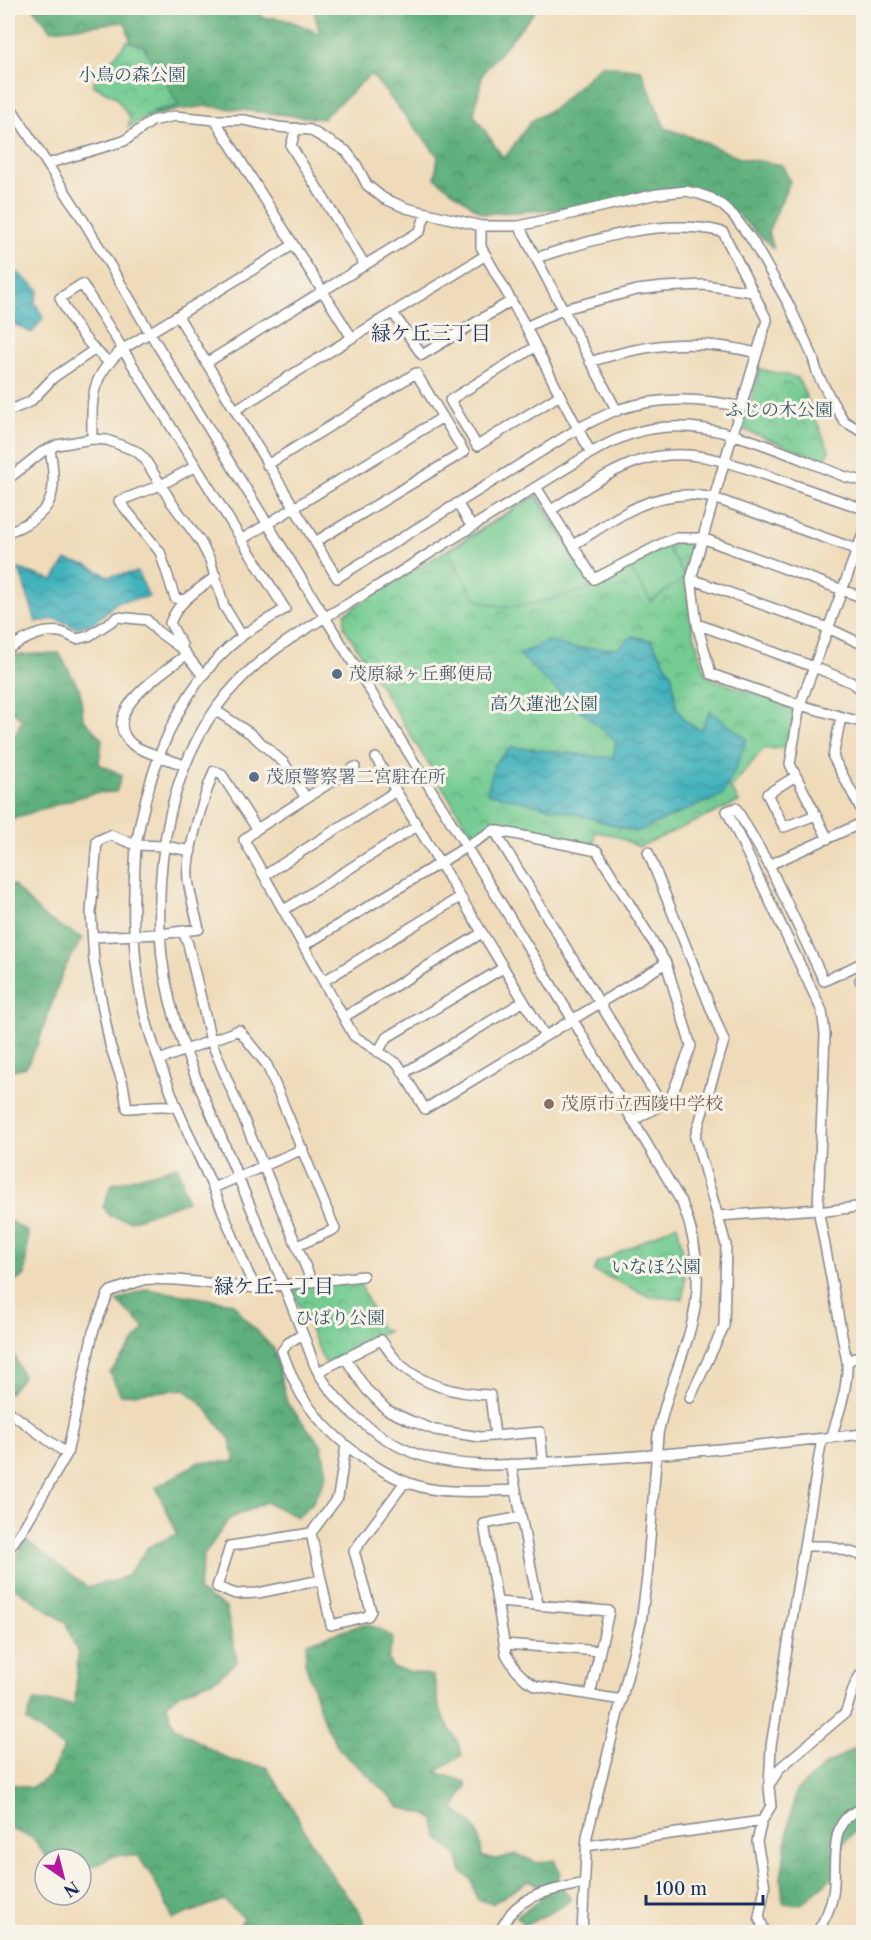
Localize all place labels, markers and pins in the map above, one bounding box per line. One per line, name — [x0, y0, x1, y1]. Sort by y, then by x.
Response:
place label: 茂原緑ヶ丘郵便局 — [349, 663, 493, 685]
marker: 茂原緑ヶ丘郵便局 — [330, 667, 344, 681]
place label: 茂原警察署二宮駐在所 — [266, 766, 446, 788]
marker: 茂原警察署二宮駐在所 — [247, 770, 261, 784]
place label: 茂原市立西陵中学校 — [561, 1093, 723, 1115]
marker: 茂原市立西陵中学校 — [542, 1097, 556, 1111]

